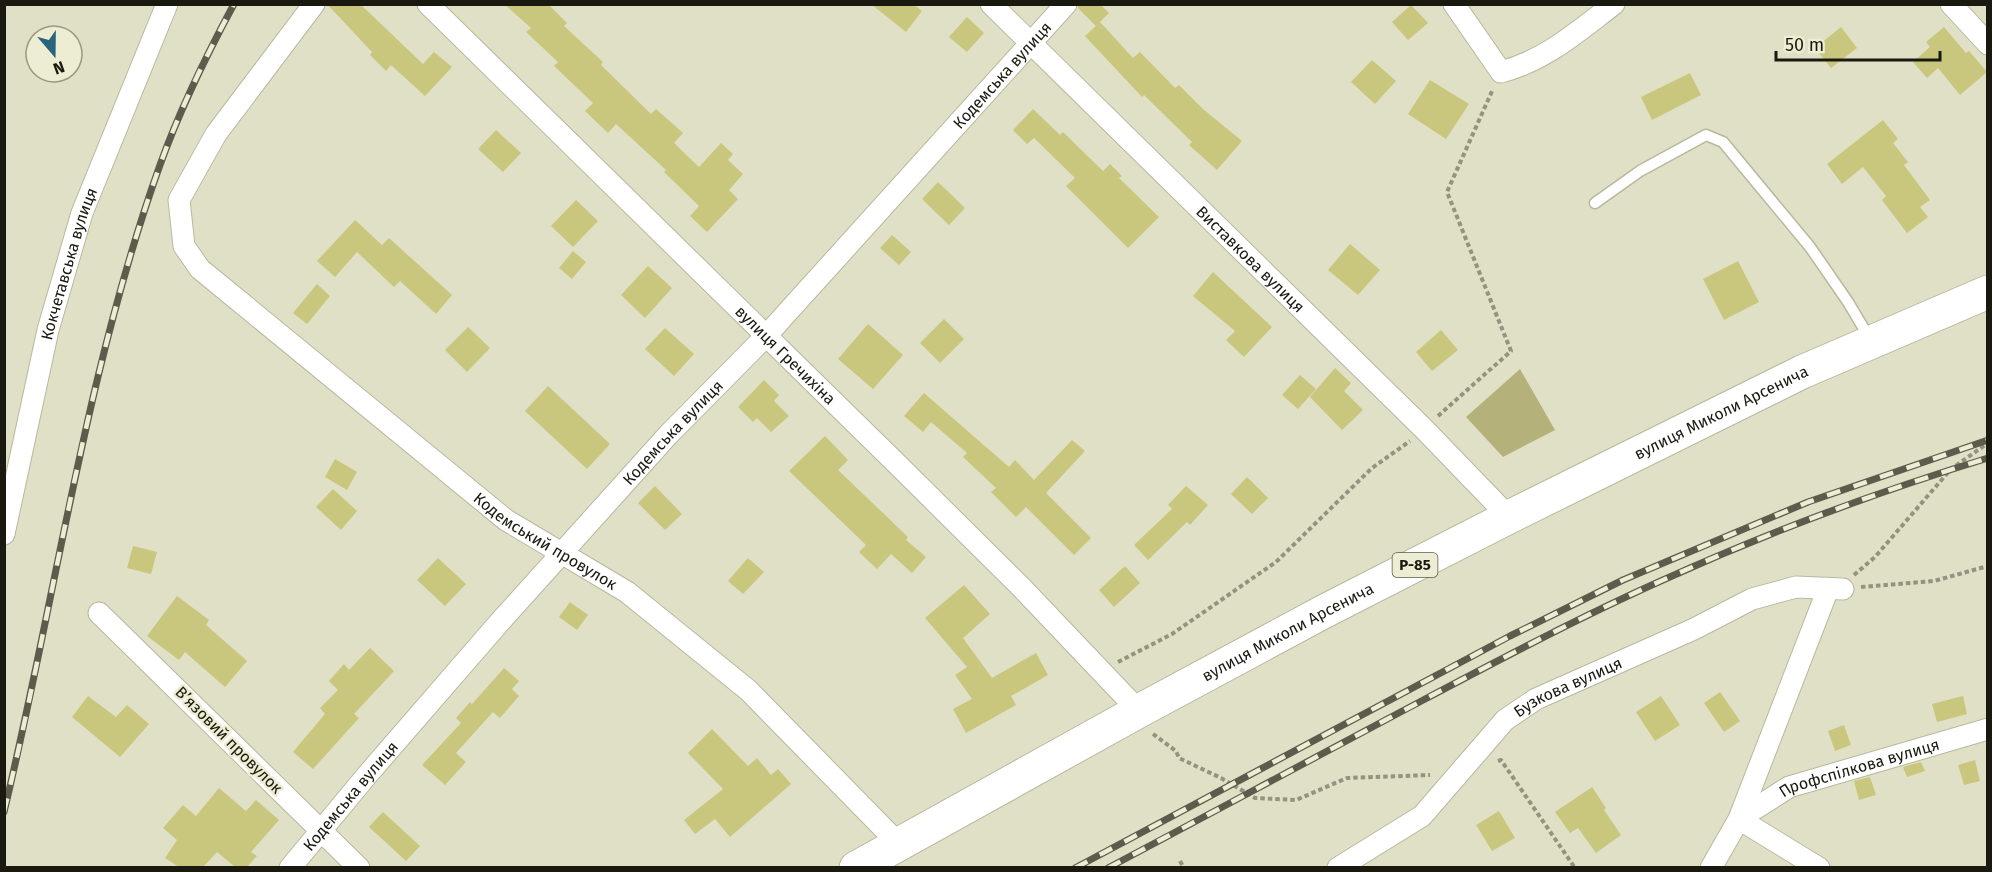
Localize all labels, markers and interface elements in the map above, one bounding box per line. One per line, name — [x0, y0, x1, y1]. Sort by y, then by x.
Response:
street label: Кодемська вулиця — [949, 18, 1055, 132]
north arrow — [24, 24, 84, 84]
scale bar — [1776, 24, 1940, 62]
text: 50 m — [1785, 34, 1824, 56]
text: N — [51, 57, 67, 78]
street label: Кокчетавська вулиця — [37, 185, 101, 342]
street label: Виставкова вулиця — [1193, 202, 1309, 316]
street label: вулиця Гречихіна — [731, 301, 840, 408]
street label: вулиця Миколи Арсенича — [1631, 361, 1811, 463]
street label: Кодемська вулиця — [618, 376, 727, 489]
street label: Кодемський провулок — [470, 488, 621, 594]
road number: Р-85 — [1392, 553, 1438, 577]
street label: вулиця Миколи Арсенича — [1198, 578, 1377, 685]
street label: Бузкова вулиця — [1510, 653, 1625, 721]
street label: Вʼязовий провулок — [172, 683, 287, 798]
street label: Профспілкова вулиця — [1775, 734, 1942, 801]
street label: Кодемська вулиця — [299, 737, 402, 855]

